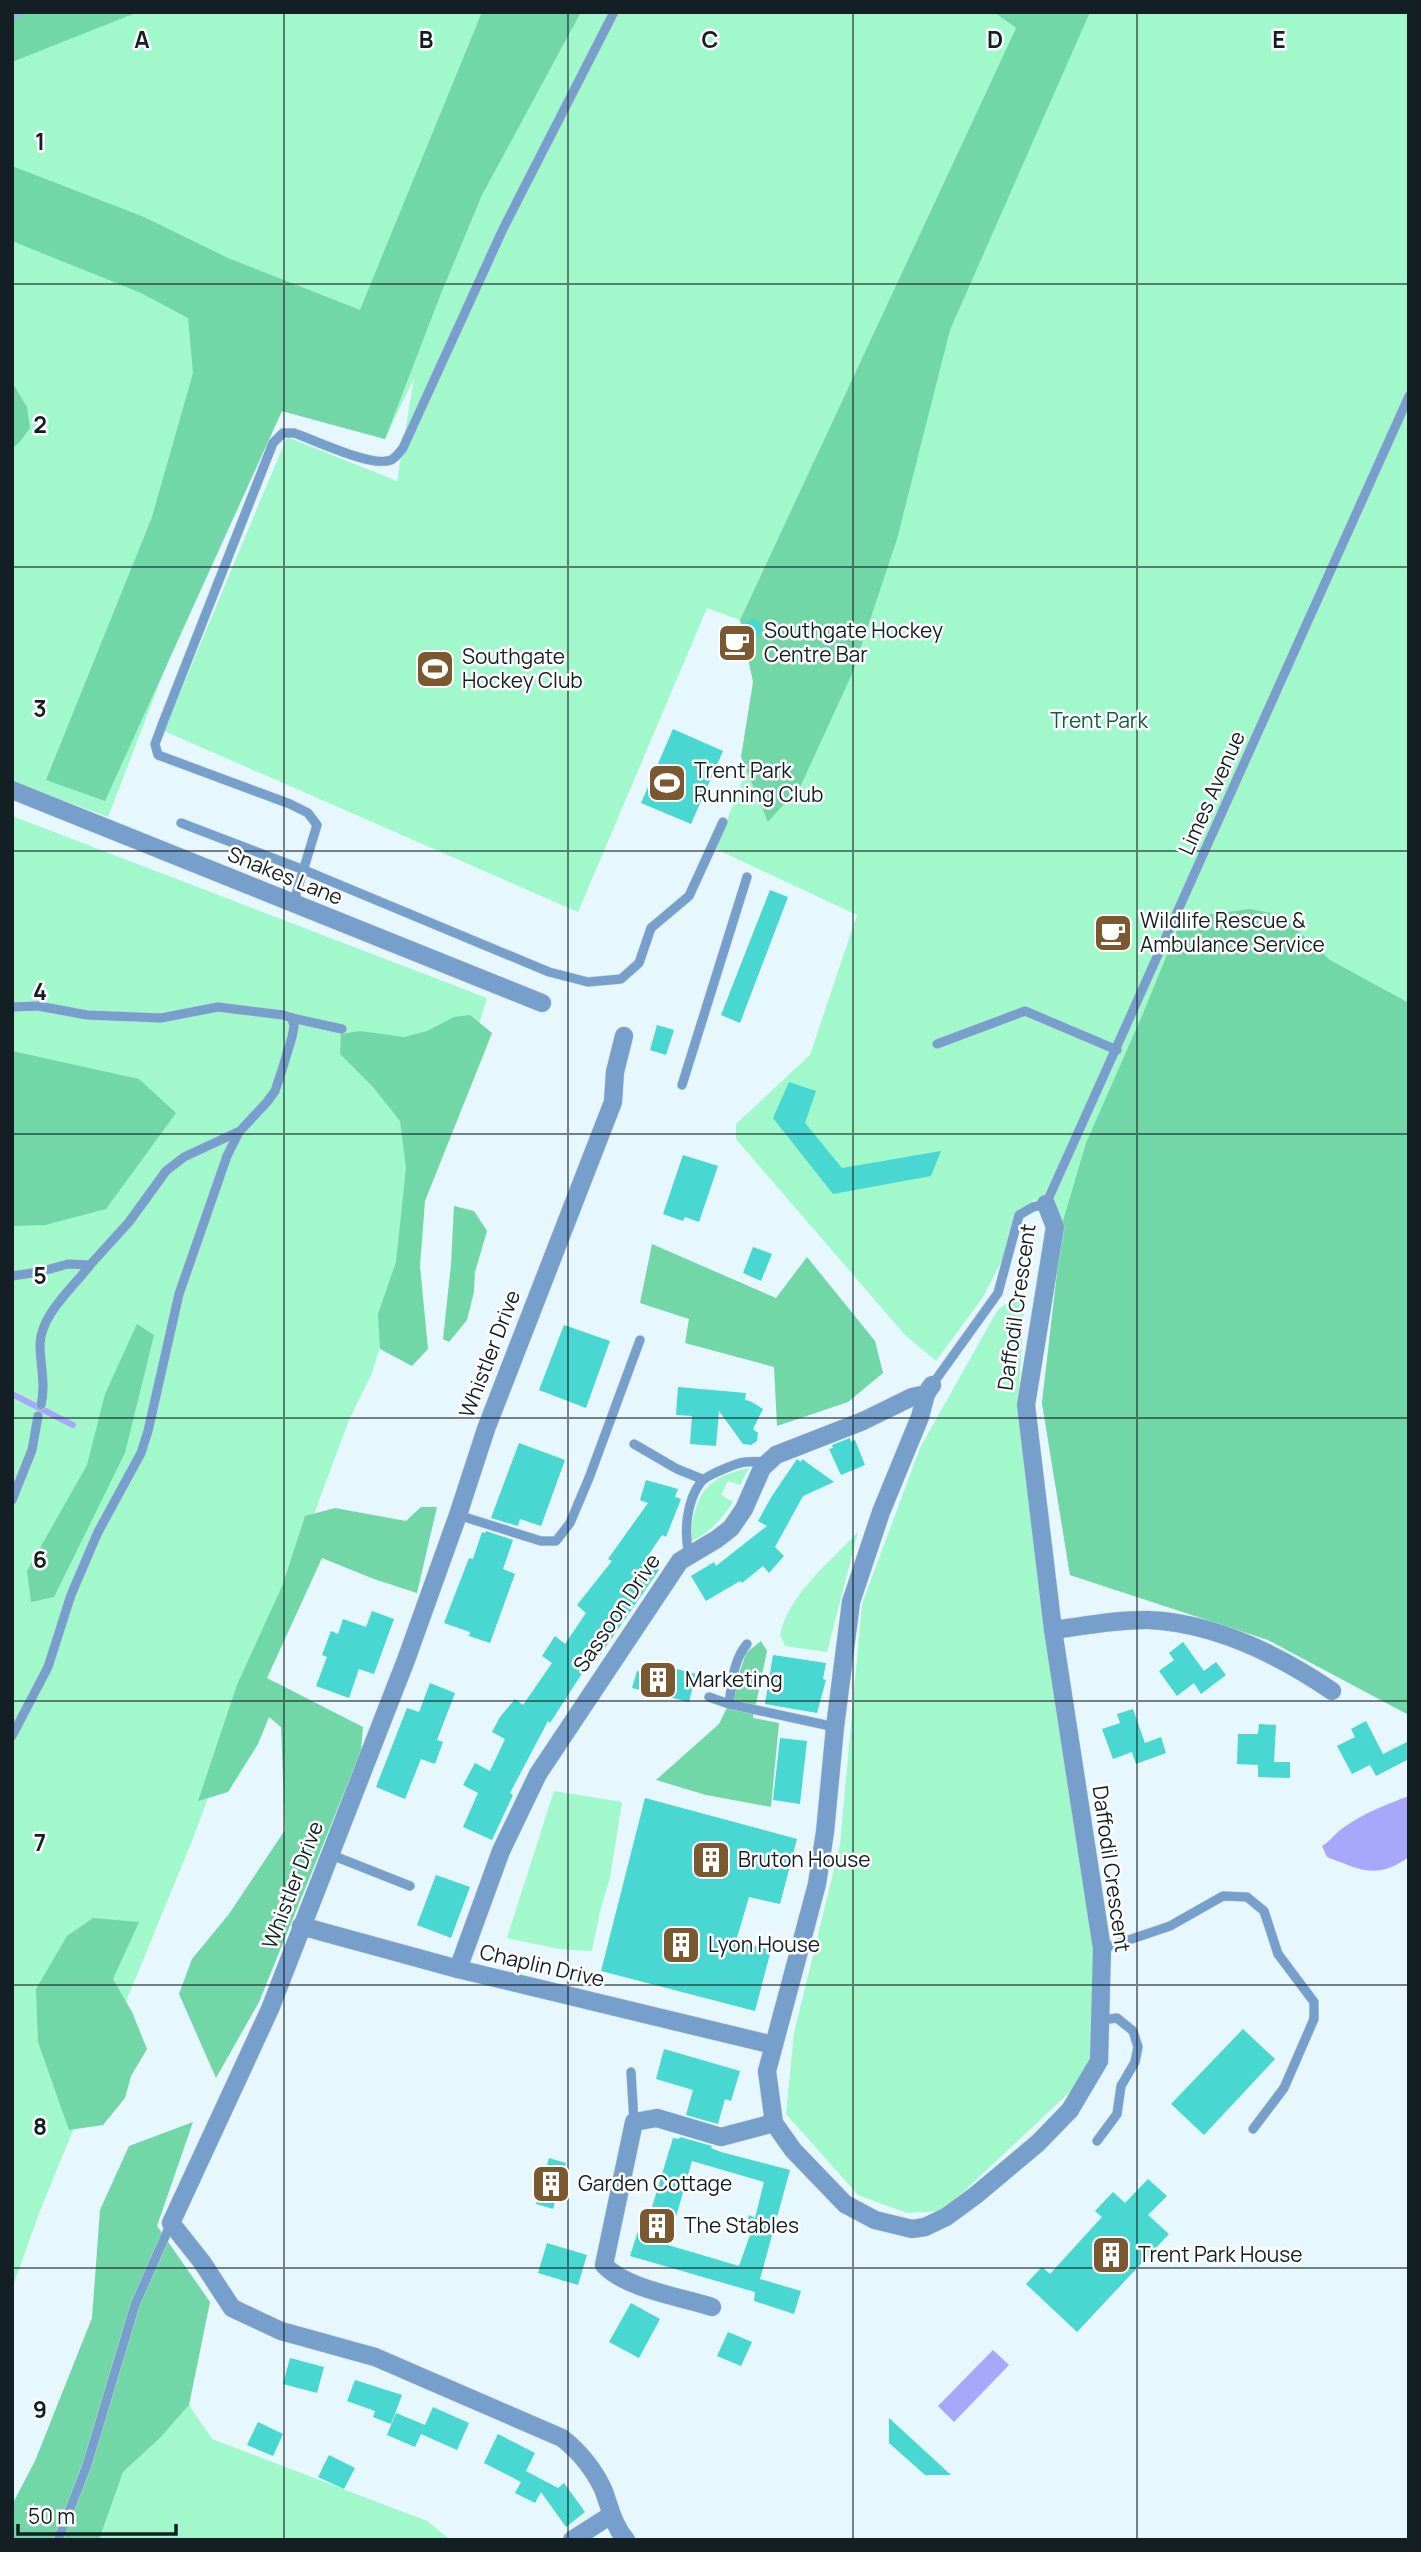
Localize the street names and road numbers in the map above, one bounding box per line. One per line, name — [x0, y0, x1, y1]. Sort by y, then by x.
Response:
street label: Limes Avenue — [1171, 726, 1251, 859]
street label: Snakes Lane — [224, 839, 347, 911]
street label: Daffodil Crescent — [990, 1222, 1042, 1392]
street label: Whistler Drive — [452, 1286, 526, 1421]
street label: Sassoon Drive — [566, 1548, 666, 1677]
street label: Daffodil Crescent — [1086, 1784, 1138, 1954]
street label: Whistler Drive — [255, 1817, 329, 1952]
street label: Chaplin Drive — [477, 1937, 607, 1993]

